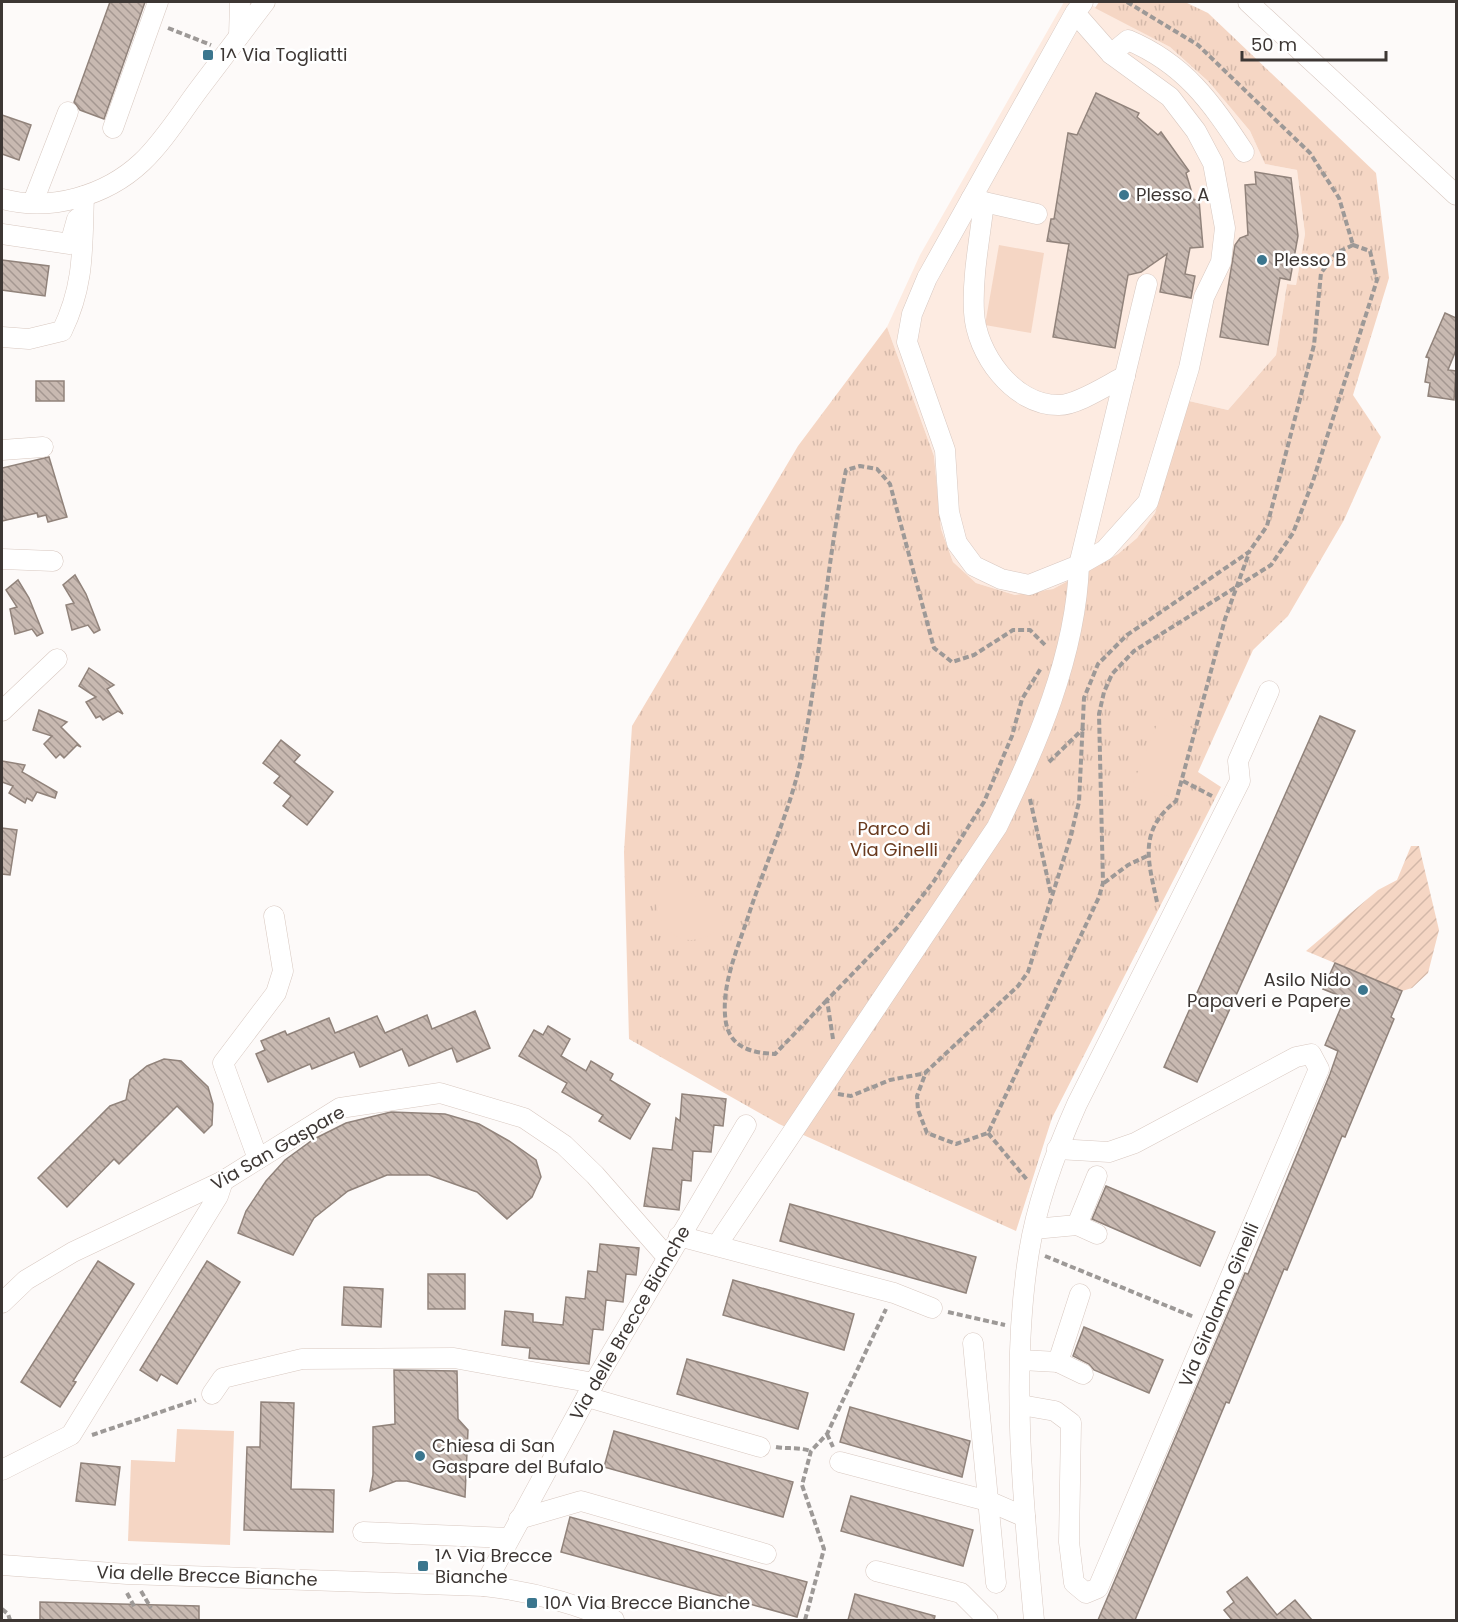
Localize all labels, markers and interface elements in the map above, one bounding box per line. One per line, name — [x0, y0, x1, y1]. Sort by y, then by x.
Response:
scale bar — [1242, 24, 1386, 62]
text: 50 m — [1251, 32, 1297, 57]
place label: 1^ Via Togliatti — [220, 42, 347, 67]
marker: 1^ Via Togliatti — [201, 48, 215, 62]
place label: Plesso A — [1136, 182, 1209, 207]
marker: Plesso A — [1117, 188, 1131, 202]
place label: Plesso B — [1274, 247, 1346, 272]
marker: Plesso B — [1255, 253, 1269, 267]
park label: Parco di Via Ginelli — [850, 816, 938, 862]
place label: Asilo Nido Papaveri e Papere — [1187, 967, 1351, 1013]
marker: Asilo Nido Papaveri e Papere — [1356, 983, 1370, 997]
street label: Via San Gaspare — [206, 1099, 349, 1196]
street label: Via Girolamo Ginelli — [1173, 1219, 1264, 1391]
street label: Via delle Brecce Bianche — [563, 1221, 696, 1425]
place label: Chiesa di San Gaspare del Bufalo — [432, 1433, 604, 1479]
marker: Chiesa di San Gaspare del Bufalo — [413, 1449, 427, 1463]
place label: 1^ Via Brecce Bianche — [435, 1543, 552, 1589]
street label: Via delle Brecce Bianche — [96, 1559, 318, 1592]
marker: 1^ Via Brecce Bianche — [416, 1559, 430, 1573]
place label: 10^ Via Brecce Bianche — [544, 1590, 750, 1615]
marker: 10^ Via Brecce Bianche — [525, 1596, 539, 1610]

